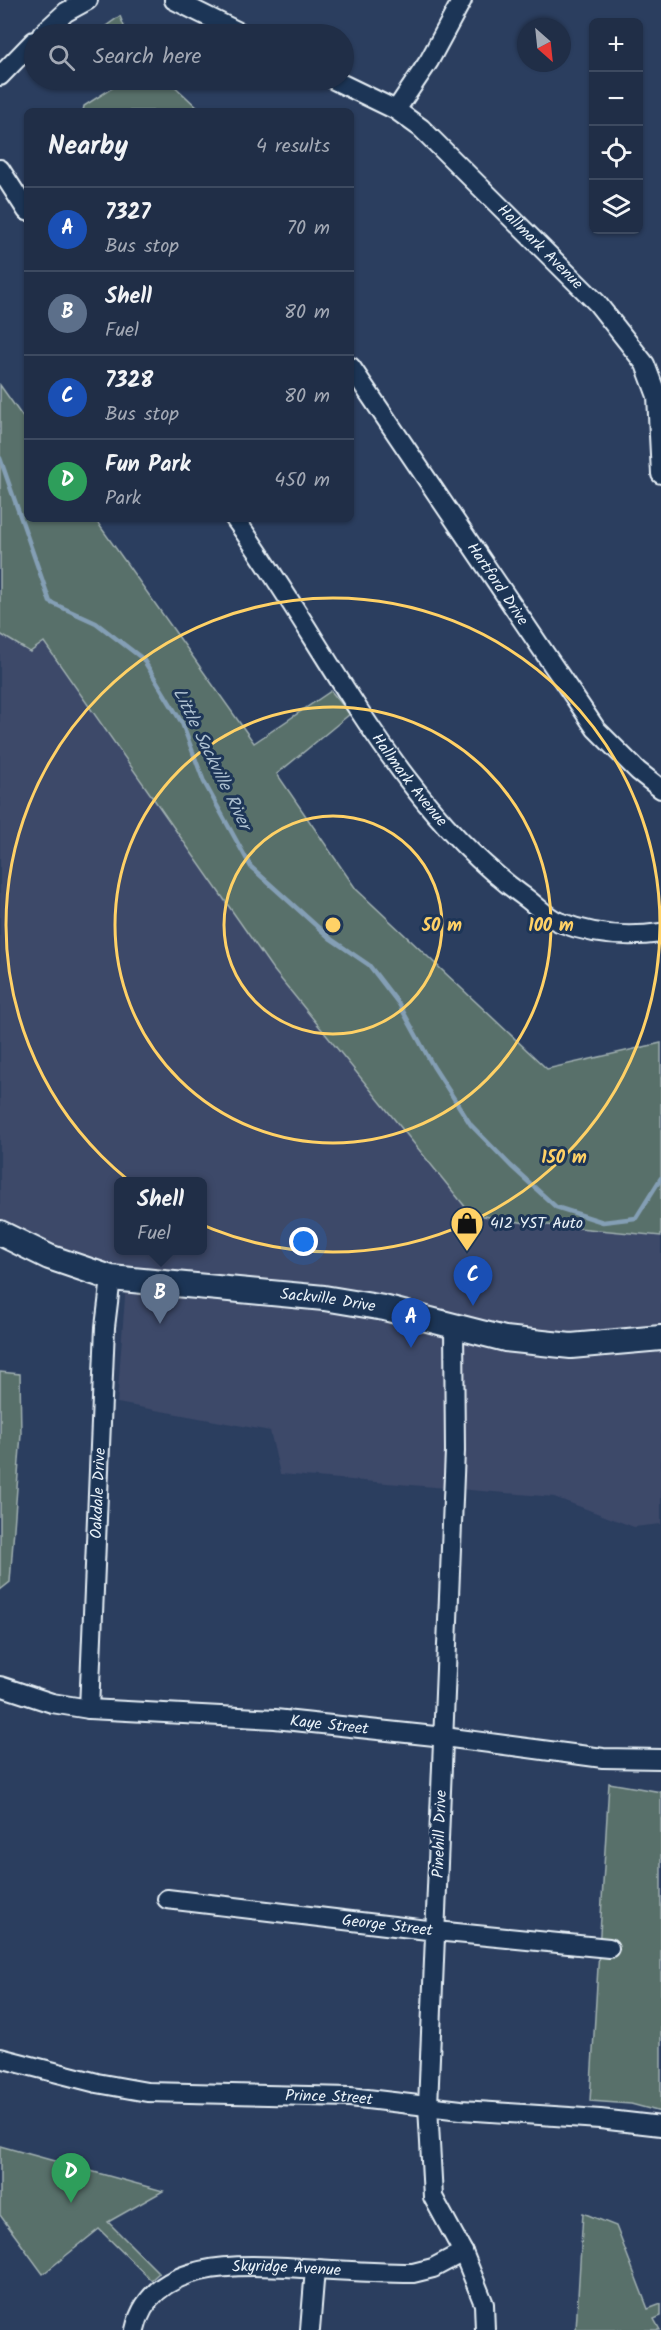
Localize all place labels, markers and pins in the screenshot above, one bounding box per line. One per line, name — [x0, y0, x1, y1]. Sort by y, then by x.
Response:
centre of rings — [323, 915, 343, 935]
shop icon: 412 YST Auto — [449, 1205, 485, 1252]
place label: 412 YST Auto — [490, 1211, 583, 1236]
pin: C — [454, 1256, 492, 1306]
pin: B — [140, 1274, 180, 1324]
pin: A — [392, 1298, 430, 1348]
pin: D — [52, 2154, 90, 2203]

